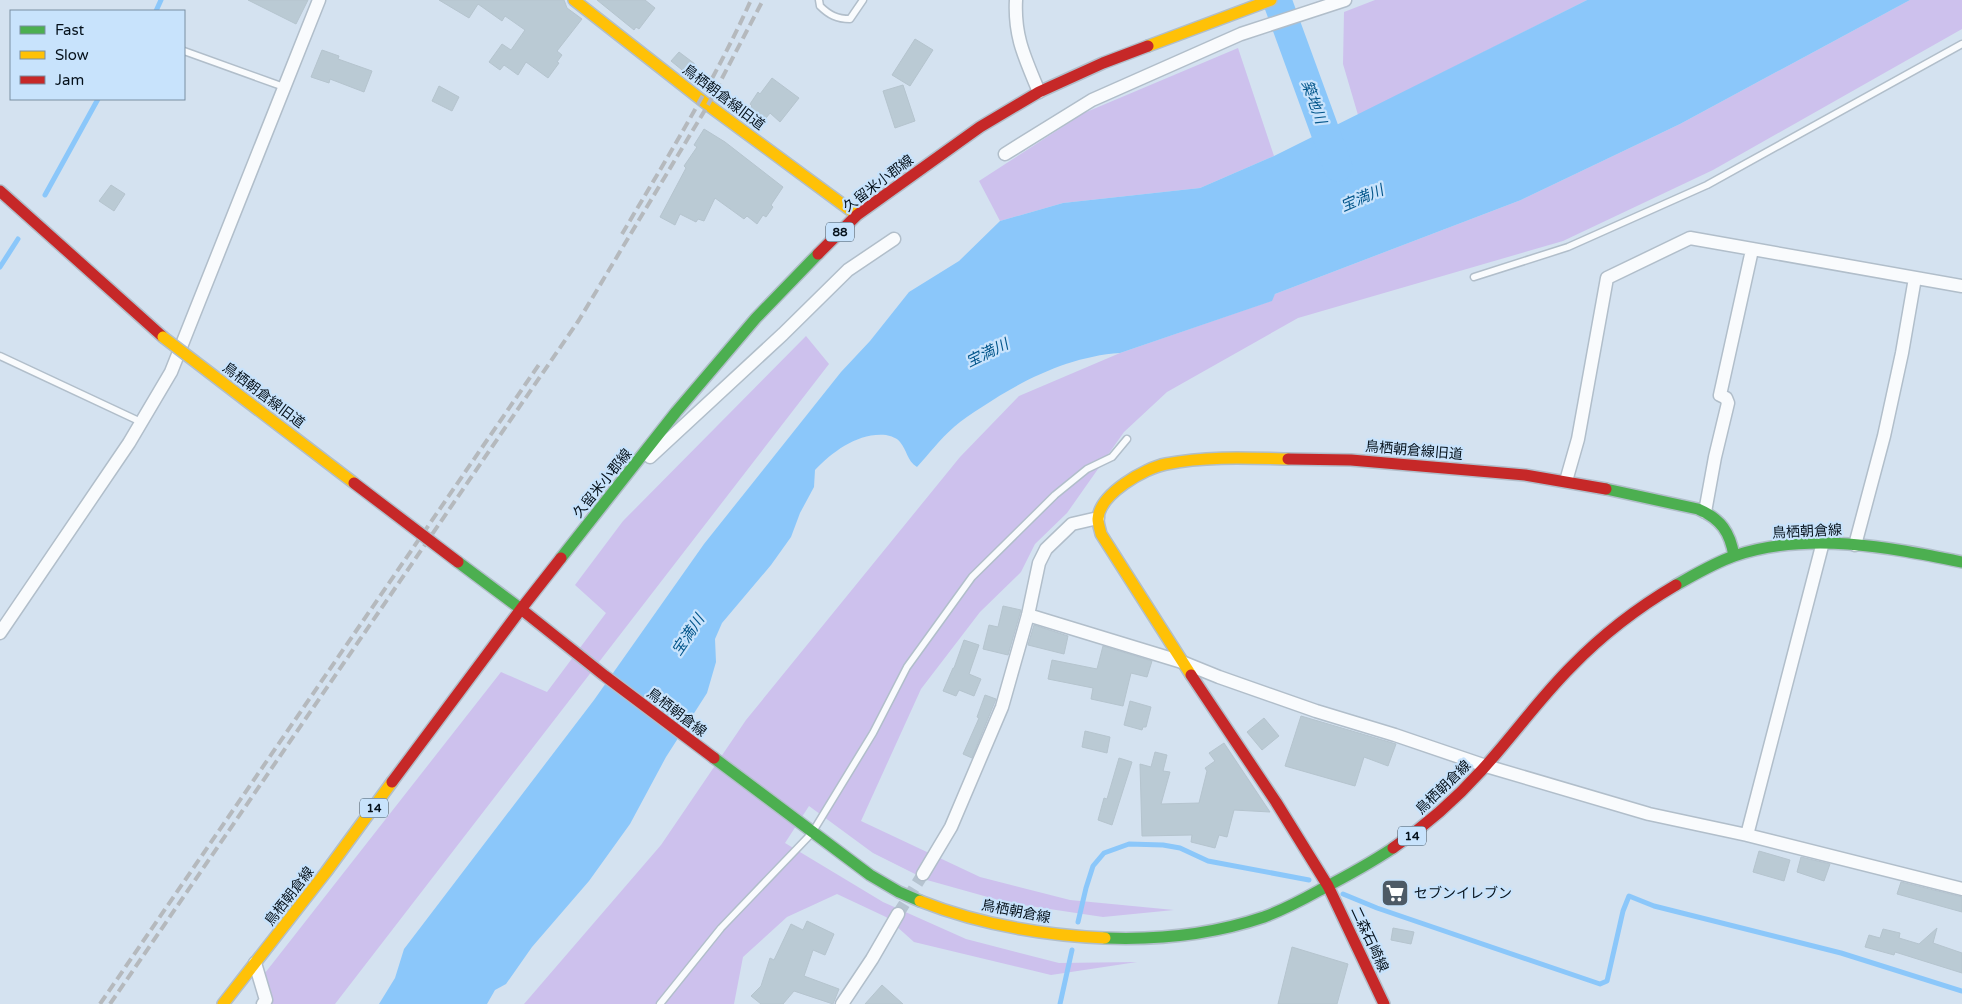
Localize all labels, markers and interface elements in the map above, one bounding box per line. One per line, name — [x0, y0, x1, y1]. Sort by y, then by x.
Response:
legend — [10, 10, 185, 100]
text: Fast — [55, 21, 85, 39]
text: Slow — [55, 46, 89, 64]
street label: 鳥栖朝倉線旧道 — [679, 61, 768, 134]
text: Jam — [55, 71, 84, 89]
water label: 築地川 — [1298, 78, 1331, 128]
street label: 久留米小郡線 — [840, 151, 917, 215]
water label: 宝満川 — [1338, 180, 1388, 215]
road number: 88 — [826, 222, 854, 242]
water label: 宝満川 — [963, 334, 1013, 371]
street label: 鳥栖朝倉線旧道 — [219, 359, 308, 432]
street label: 鳥栖朝倉線旧道 — [1364, 438, 1464, 463]
street label: 久留米小郡線 — [569, 445, 635, 521]
street label: 鳥栖朝倉線 — [1772, 521, 1842, 542]
water label: 宝満川 — [668, 610, 709, 659]
street label: 鳥栖朝倉線 — [644, 685, 710, 740]
street label: 鳥栖朝倉線 — [1412, 757, 1474, 818]
road number: 14 — [360, 798, 388, 818]
road number: 14 — [1398, 826, 1426, 846]
street label: 鳥栖朝倉線 — [261, 863, 318, 929]
supermarket icon: セブンイレブン — [1380, 878, 1410, 908]
place label: セブンイレブン — [1414, 885, 1512, 902]
street label: 鳥栖朝倉線 — [980, 896, 1052, 927]
street label: 二森石崎線 — [1347, 904, 1392, 975]

